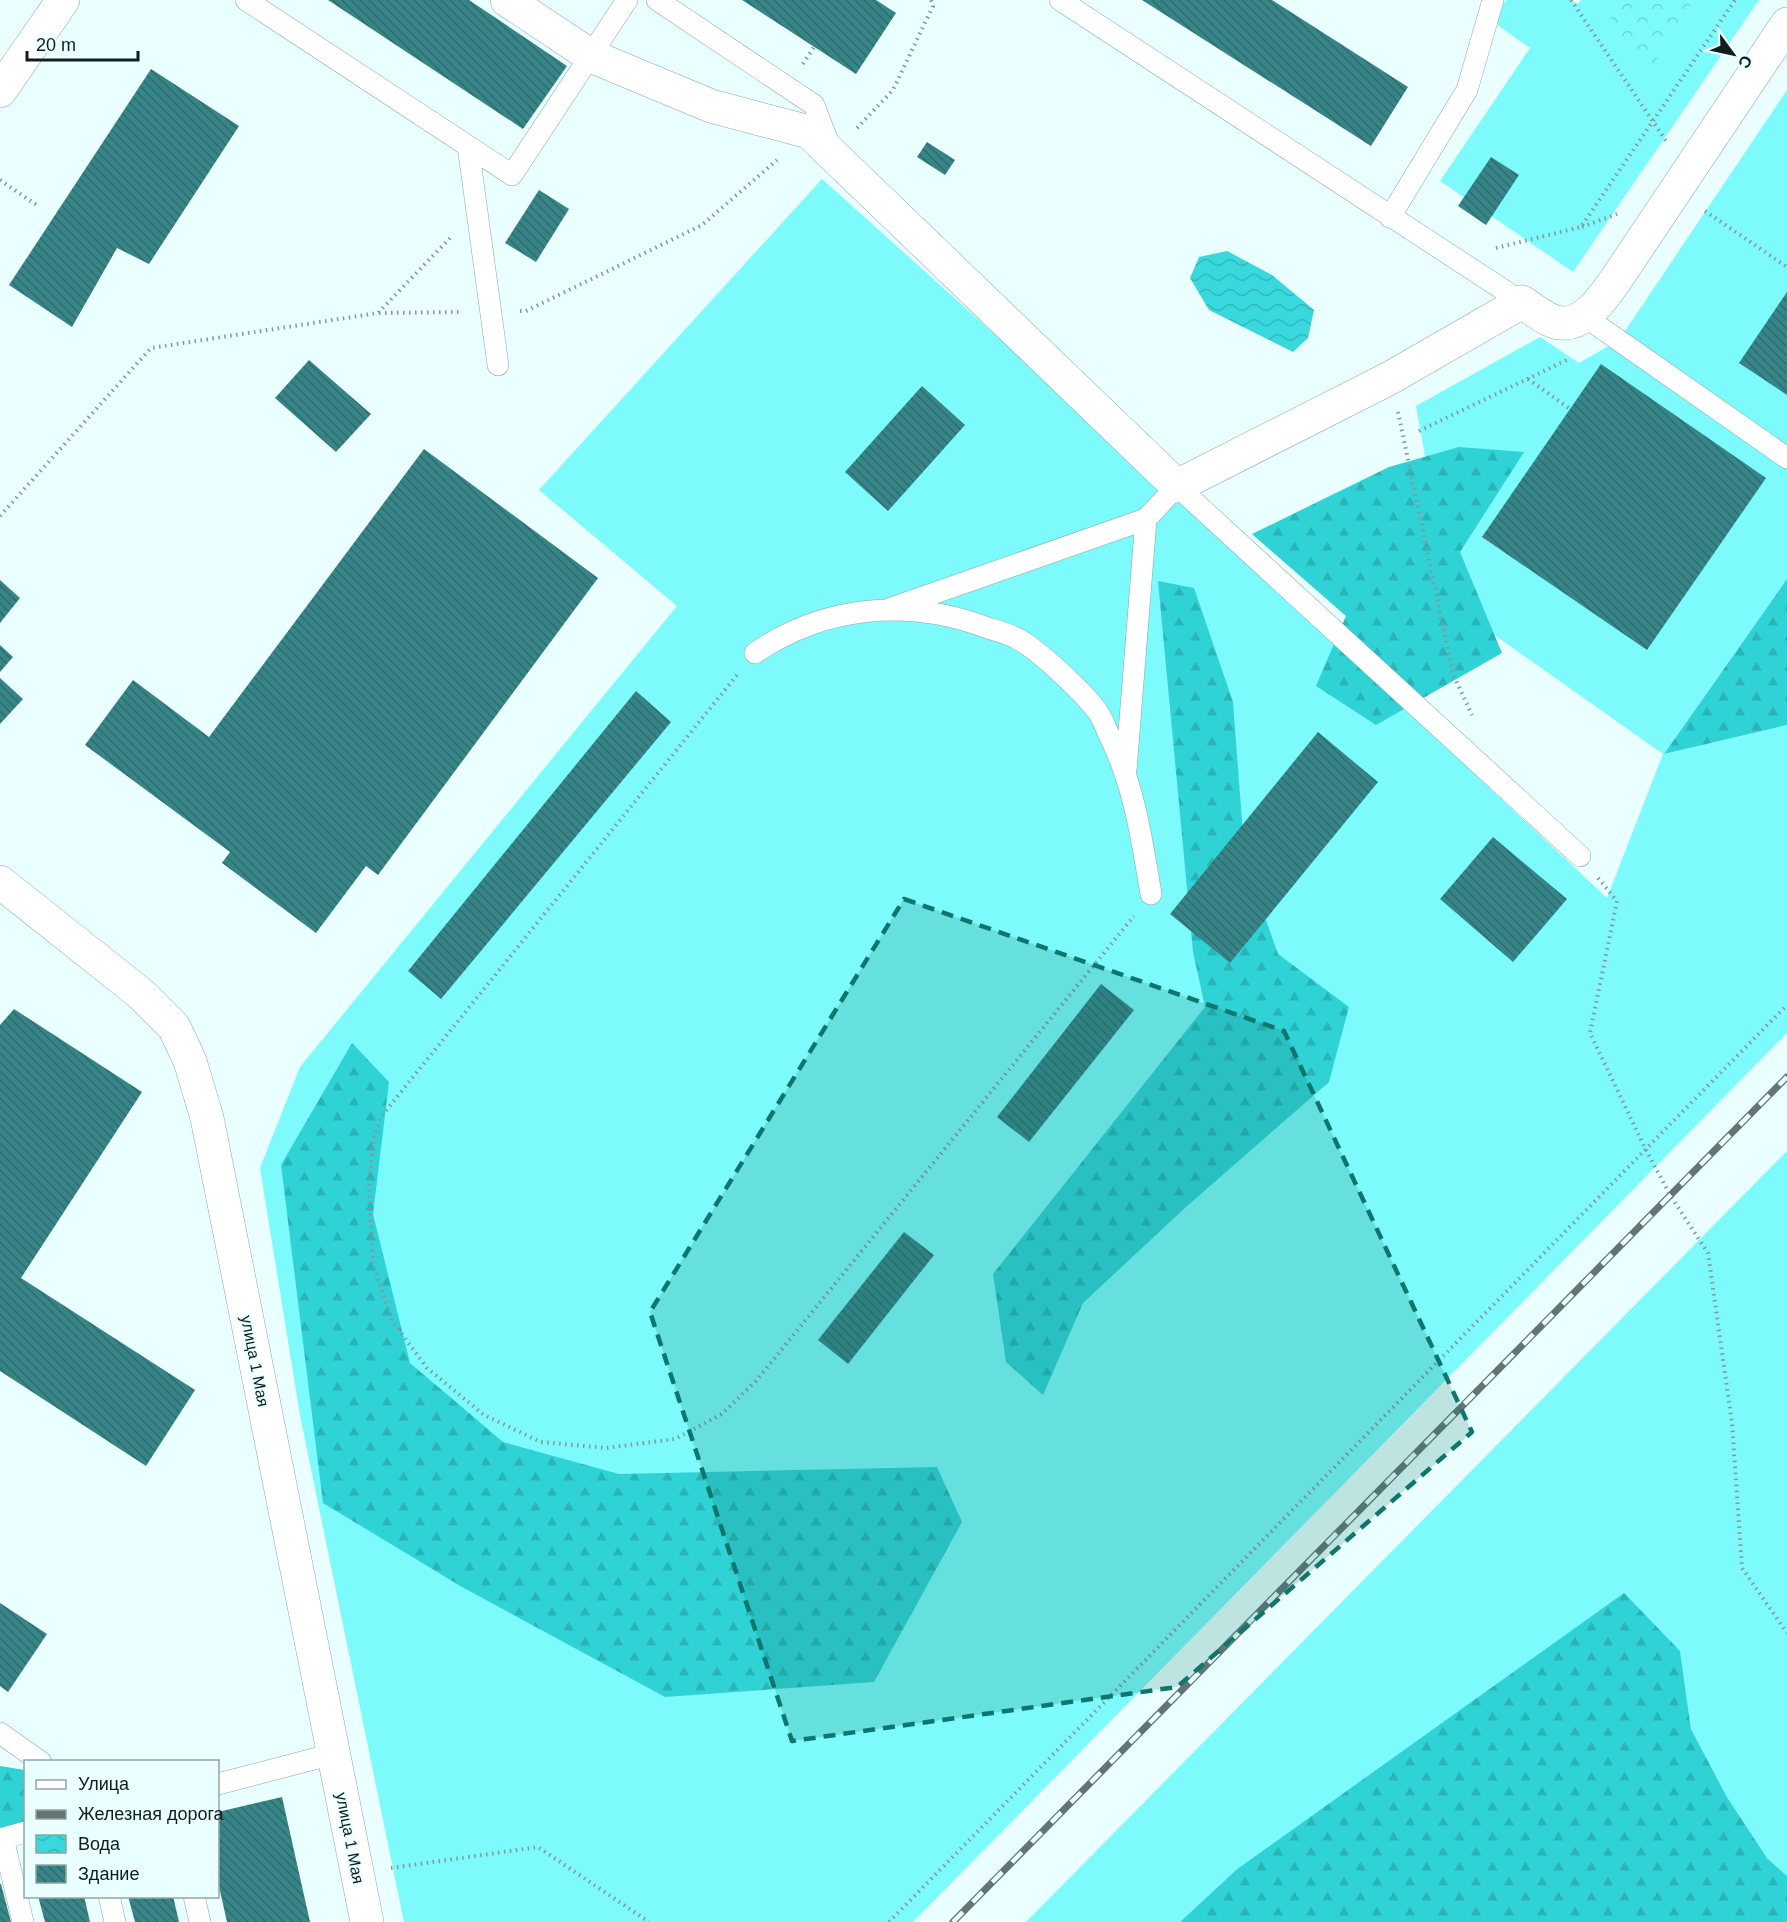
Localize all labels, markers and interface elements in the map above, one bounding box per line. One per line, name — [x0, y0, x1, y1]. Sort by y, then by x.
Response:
scale bar — [27, 24, 138, 62]
north arrow — [1703, 24, 1763, 84]
text: 20 m — [36, 35, 76, 55]
text: С — [1735, 52, 1755, 72]
street label: улица 1 Мая — [238, 1314, 272, 1408]
legend — [24, 1760, 219, 1898]
text: Улица — [78, 1774, 130, 1794]
street label: улица 1 Мая — [333, 1791, 367, 1885]
text: Железная дорога — [78, 1804, 225, 1824]
text: Вода — [78, 1834, 121, 1854]
text: Здание — [78, 1864, 139, 1884]

